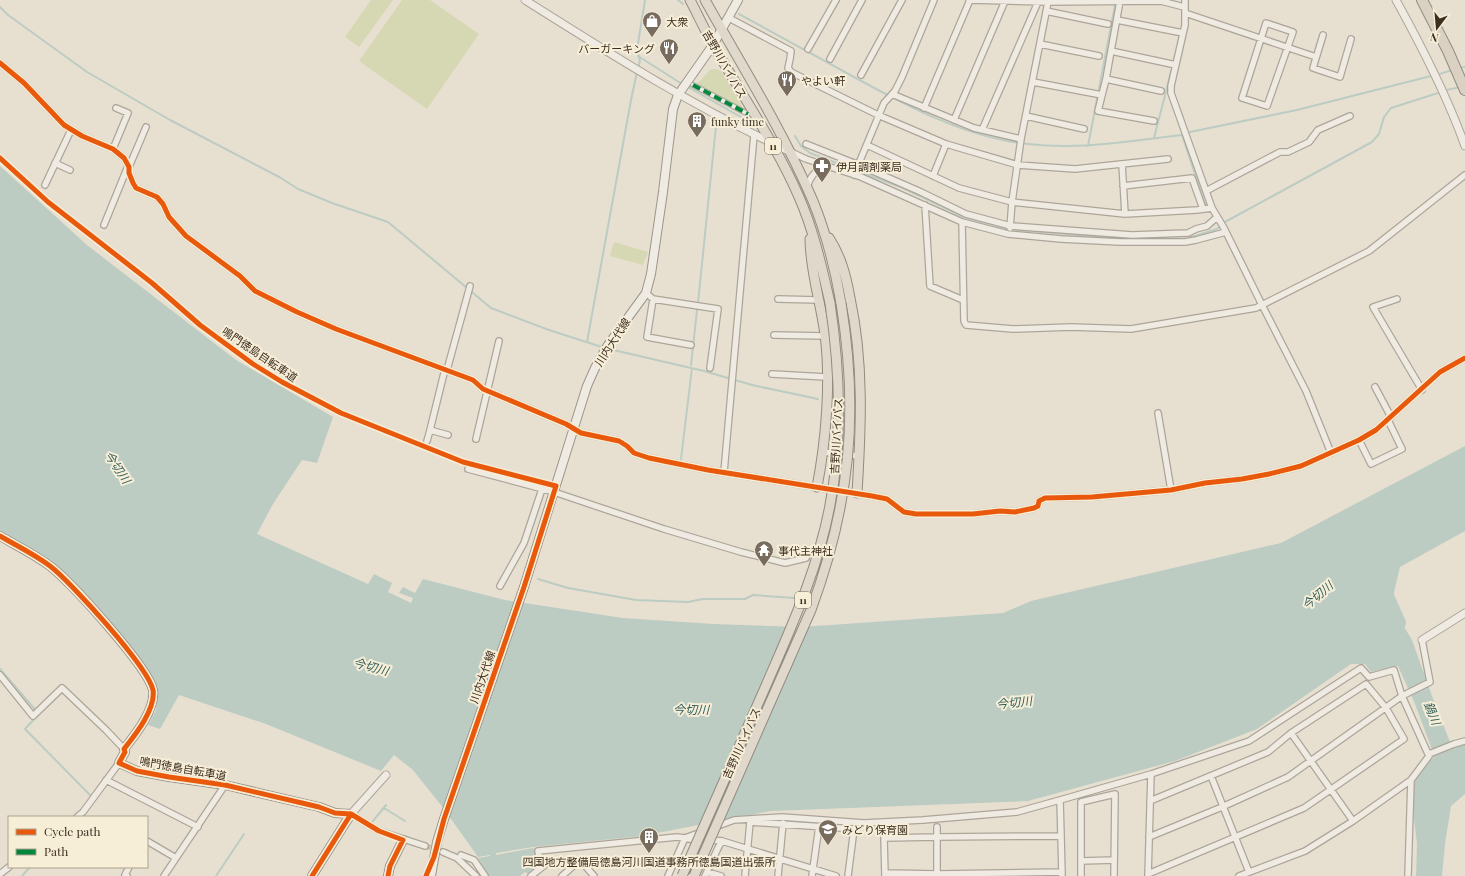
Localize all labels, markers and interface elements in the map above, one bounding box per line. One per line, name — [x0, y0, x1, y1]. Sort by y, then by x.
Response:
north arrow — [1417, 8, 1457, 48]
shop icon: 大衆 — [641, 10, 663, 38]
place label: 大衆 — [666, 14, 688, 29]
street label: 吉野川バイパス — [699, 27, 751, 101]
text: N — [1428, 30, 1440, 46]
restaurant icon: バーガーキング — [658, 37, 680, 65]
place label: バーガーキング — [578, 41, 655, 56]
restaurant icon: やよい軒 — [776, 69, 798, 97]
place label: やよい軒 — [801, 73, 846, 88]
building icon: funky time — [686, 110, 708, 138]
place label: funky time — [711, 114, 764, 129]
road number: 11 — [765, 138, 781, 154]
pharmacy icon: 伊月調剤薬局 — [811, 155, 833, 183]
place label: 伊月調剤薬局 — [836, 159, 902, 174]
street label: 川内大代線 — [591, 315, 633, 369]
street label: 鳴門徳島自転車道 — [219, 323, 301, 385]
street label: 吉野川バイパス — [827, 397, 845, 475]
water label: 今切川 — [101, 448, 136, 488]
temple icon: 事代主神社 — [753, 539, 775, 567]
place label: 事代主神社 — [778, 543, 833, 558]
water label: 今切川 — [1298, 576, 1337, 613]
road number: 11 — [795, 592, 811, 608]
street label: 川内大代線 — [466, 649, 498, 705]
water label: 今切川 — [352, 654, 392, 679]
water label: 今切川 — [995, 692, 1035, 712]
water label: 鍋川 — [1421, 699, 1446, 729]
water label: 今切川 — [673, 701, 711, 717]
street label: 吉野川バイパス — [719, 705, 763, 781]
street label: 鳴門徳島自転車道 — [138, 753, 228, 783]
legend — [8, 816, 148, 868]
school or university icon: みどり保育園 — [817, 818, 839, 846]
place label: みどり保育園 — [842, 822, 908, 837]
text: Cycle path — [44, 823, 101, 839]
building icon: 四国地方整備局徳島河川国道事務所徳島国道出張所 — [638, 826, 660, 854]
text: Path — [44, 843, 68, 859]
place label: 四国地方整備局徳島河川国道事務所徳島国道出張所 — [523, 854, 776, 869]

